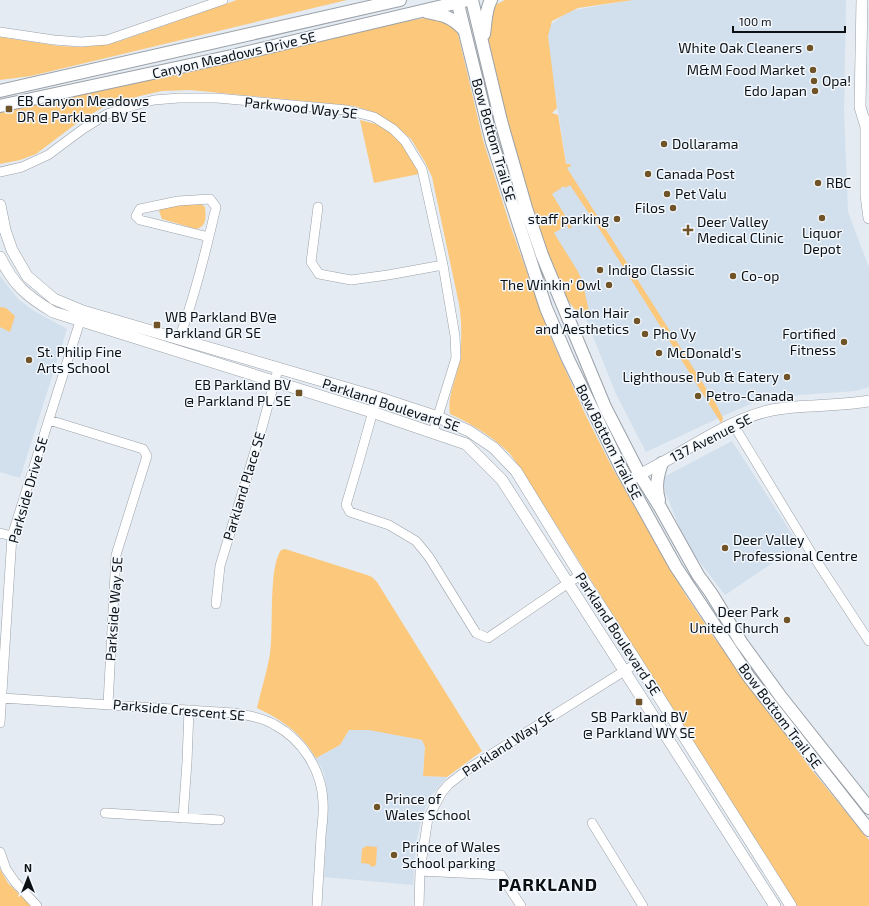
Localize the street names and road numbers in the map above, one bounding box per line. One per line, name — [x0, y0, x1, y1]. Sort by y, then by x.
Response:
street label: Canyon Meadows Drive SE — [150, 27, 318, 82]
street label: Bow Bottom Trail SE — [469, 76, 520, 204]
street label: Parkwood Way SE — [244, 93, 359, 122]
street label: Parkland Boulevard SE — [320, 374, 462, 435]
street label: Bow Bottom Trail SE — [573, 381, 646, 503]
street label: 137 Avenue SE — [667, 410, 754, 465]
street label: Parkland Place SE — [219, 429, 268, 542]
street label: Parkside Drive SE — [4, 435, 51, 545]
street label: Parkside Way SE — [101, 556, 126, 662]
street label: Parkland Boulevard SE — [572, 569, 665, 699]
street label: Bow Bottom Trail SE — [735, 660, 826, 772]
street label: Parkside Crescent SE — [112, 695, 246, 724]
street label: Parkland Way SE — [459, 707, 557, 780]

